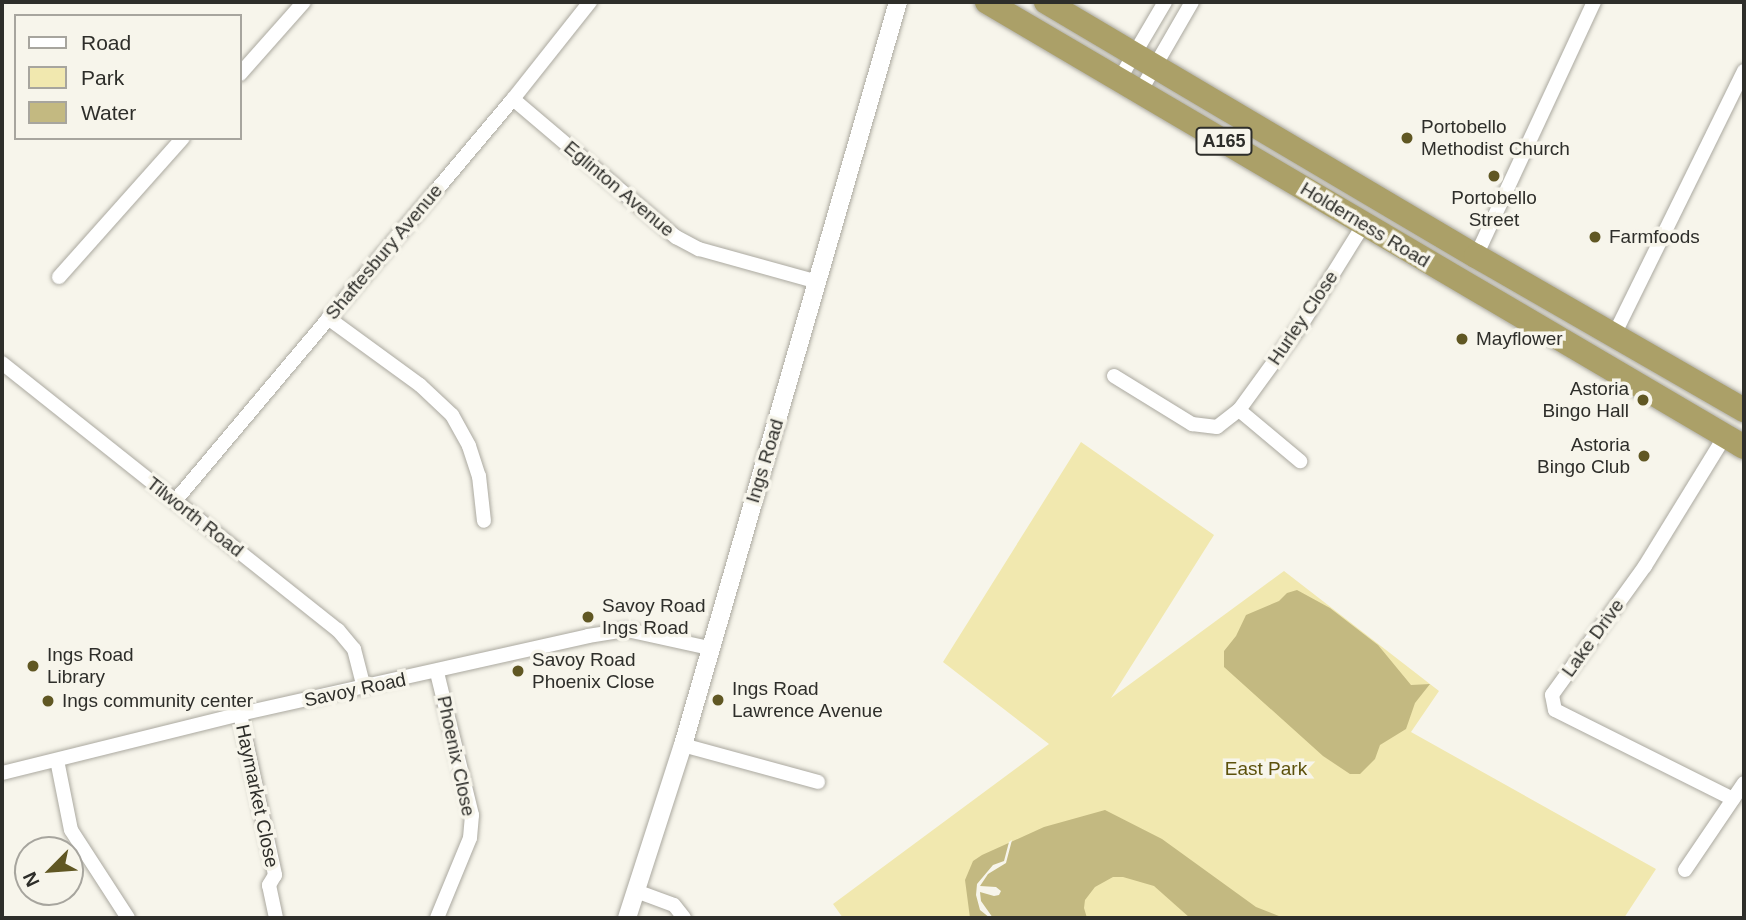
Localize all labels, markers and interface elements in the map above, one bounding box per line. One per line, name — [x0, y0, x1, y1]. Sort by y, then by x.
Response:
legend — [14, 14, 242, 140]
text: Road — [81, 31, 131, 54]
text: Park — [81, 66, 124, 89]
text: Water — [81, 101, 136, 124]
place label: Portobello Methodist Church — [1421, 116, 1570, 160]
road number: A165 — [1194, 126, 1254, 156]
marker: Portobello Methodist Church — [1399, 130, 1415, 146]
street label: Eglinton Avenue — [559, 136, 679, 242]
marker: Portobello Street — [1486, 168, 1502, 184]
street label: Holderness Road — [1296, 177, 1434, 273]
street label: Shaftesbury Avenue — [320, 179, 448, 325]
place label: Portobello Street — [1451, 187, 1537, 231]
place label: Farmfoods — [1609, 226, 1700, 248]
marker: Farmfoods — [1587, 229, 1603, 245]
street label: Hurley Close — [1263, 267, 1343, 369]
place label: Mayflower — [1476, 328, 1563, 350]
marker: Mayflower — [1454, 331, 1470, 347]
place label: Astoria Bingo Hall — [1542, 378, 1629, 422]
marker: Astoria Bingo Hall — [1635, 392, 1651, 408]
street label: Ings Road — [741, 416, 789, 506]
place label: Astoria Bingo Club — [1537, 434, 1630, 478]
marker: Astoria Bingo Club — [1636, 448, 1652, 464]
street label: Tilworth Road — [142, 472, 248, 562]
place label: Savoy Road Ings Road — [602, 595, 706, 639]
street label: Lake Drive — [1557, 595, 1629, 681]
marker: Savoy Road Ings Road — [580, 609, 596, 625]
place label: Ings Road Library — [47, 644, 134, 688]
place label: Savoy Road Phoenix Close — [532, 649, 655, 693]
marker: Ings Road Library — [25, 658, 41, 674]
marker: Savoy Road Phoenix Close — [510, 663, 526, 679]
street label: Savoy Road — [302, 668, 408, 712]
place label: Ings Road Lawrence Avenue — [732, 678, 884, 722]
place label: Ings community center — [62, 690, 253, 712]
marker: Ings Road Lawrence Avenue — [710, 692, 726, 708]
marker: Ings community center — [40, 693, 56, 709]
street label: Phoenix Close — [432, 694, 480, 818]
street label: Haymarket Close — [231, 722, 283, 870]
park label: East Park — [1225, 758, 1307, 780]
north arrow — [14, 836, 84, 906]
text: N — [19, 869, 44, 890]

